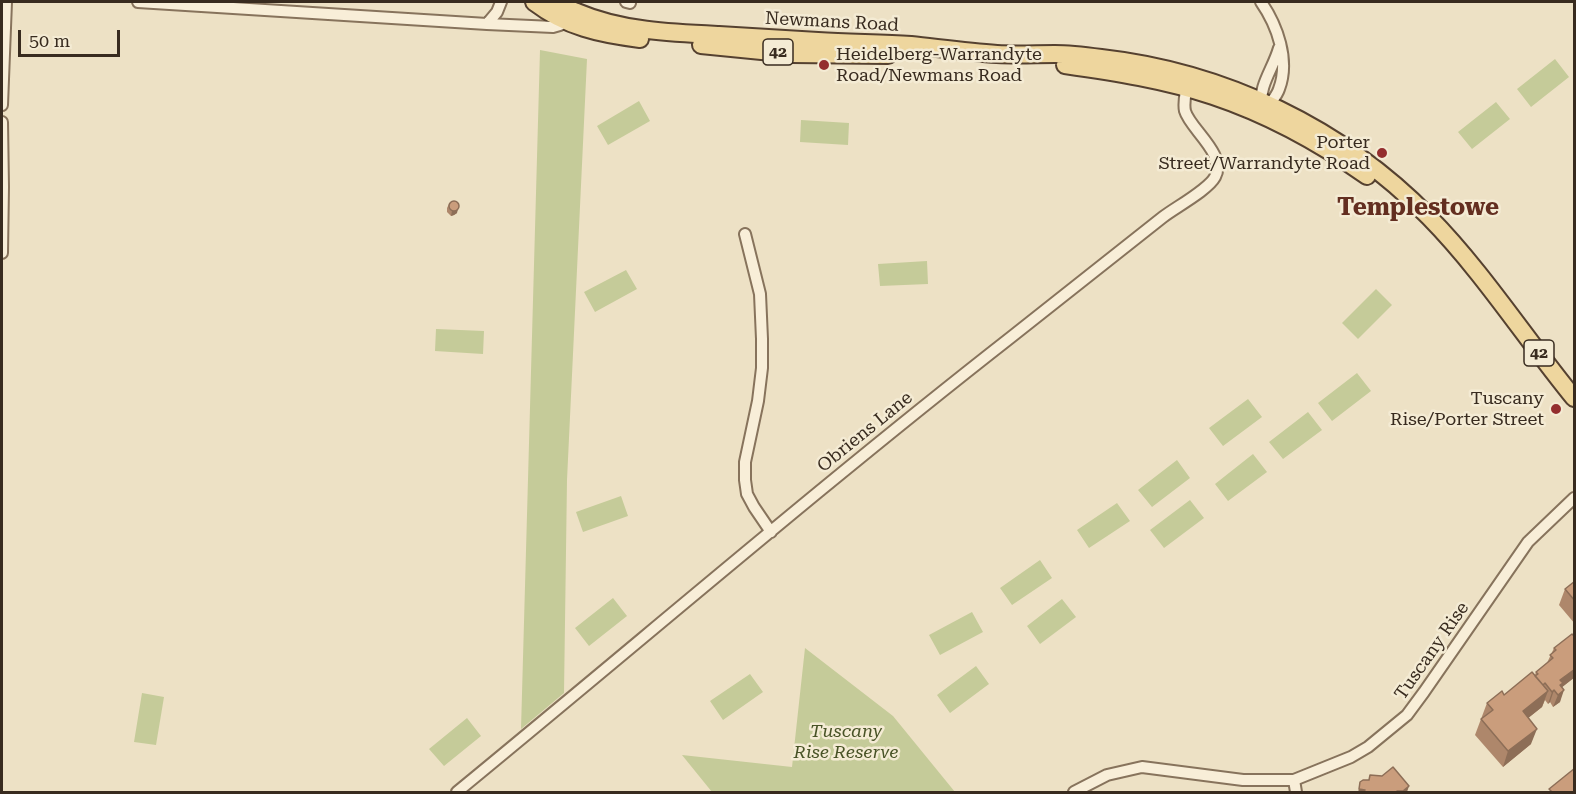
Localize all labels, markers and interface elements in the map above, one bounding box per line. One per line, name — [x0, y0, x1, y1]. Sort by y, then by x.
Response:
street label: Newmans Road — [765, 8, 899, 36]
scale bar — [21, 18, 123, 56]
text: 50 m — [29, 30, 70, 51]
road number: 42 — [763, 39, 793, 65]
place label: Heidelberg-Warrandyte Road/Newmans Road — [836, 44, 1042, 86]
marker: Heidelberg-Warrandyte Road/Newmans Road — [817, 58, 831, 72]
place label: Porter Street/Warrandyte Road — [1158, 132, 1370, 174]
marker: Porter Street/Warrandyte Road — [1375, 146, 1389, 160]
district label: Templestowe — [1337, 194, 1499, 222]
road number: 42 — [1524, 340, 1554, 366]
street label: Obriens Lane — [813, 387, 917, 477]
place label: Tuscany Rise/Porter Street — [1390, 388, 1544, 430]
marker: Tuscany Rise/Porter Street — [1549, 402, 1563, 416]
street label: Tuscany Rise — [1390, 598, 1474, 704]
park label: Tuscany Rise Reserve — [794, 721, 898, 764]

